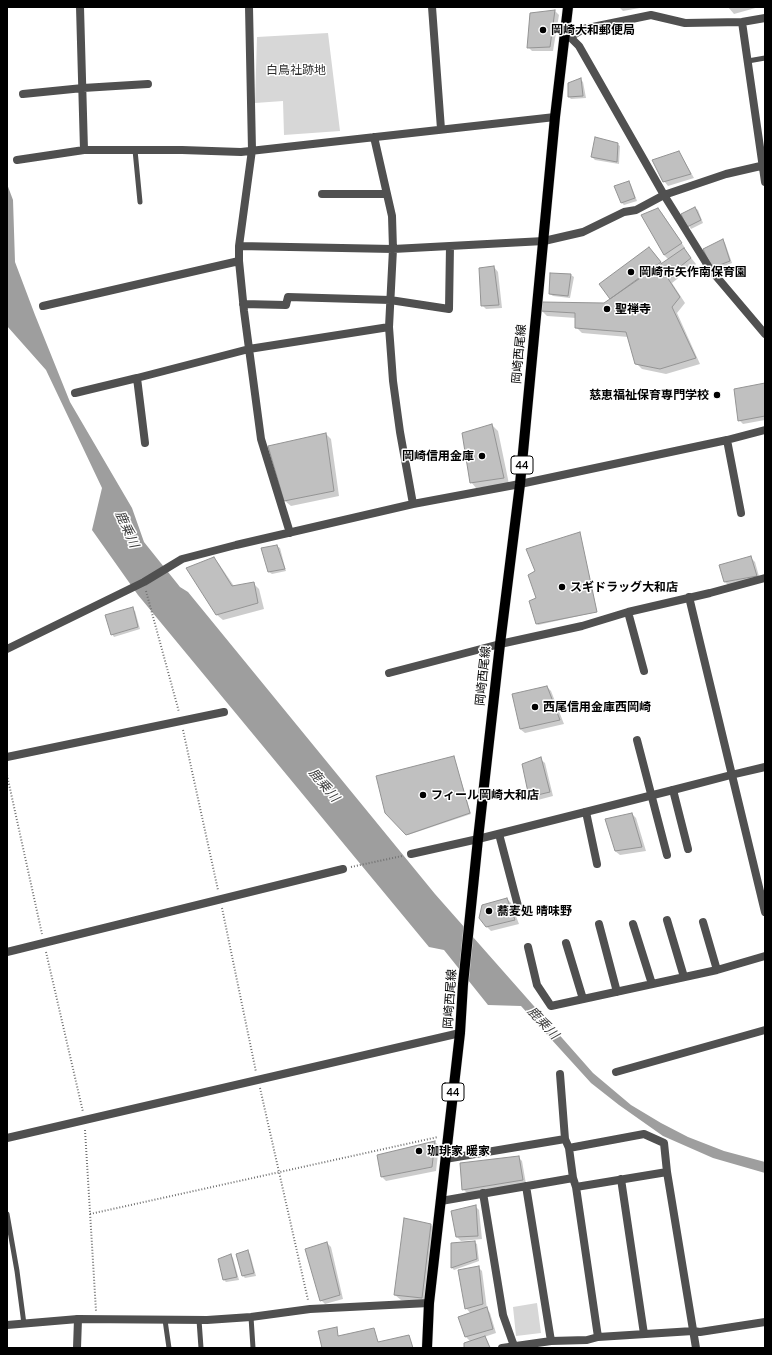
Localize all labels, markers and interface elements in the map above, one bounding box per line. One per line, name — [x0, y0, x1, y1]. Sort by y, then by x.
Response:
place label: 岡崎大和郵便局 — [551, 23, 635, 37]
marker: 岡崎大和郵便局 — [538, 25, 548, 35]
park label: 白鳥社跡地 — [266, 63, 326, 77]
place label: 岡崎市矢作南保育園 — [639, 265, 747, 279]
marker: 岡崎市矢作南保育園 — [626, 267, 636, 277]
place label: 聖禅寺 — [615, 302, 651, 316]
marker: 聖禅寺 — [602, 304, 612, 314]
street label: 岡崎西尾線 — [509, 323, 529, 385]
place label: 慈恵福祉保育専門学校 — [589, 388, 709, 402]
marker: 慈恵福祉保育専門学校 — [712, 390, 722, 400]
place label: 岡崎信用金庫 — [402, 449, 474, 463]
marker: 岡崎信用金庫 — [477, 451, 487, 461]
road number: 44 — [511, 456, 533, 474]
water label: 鹿乗川 — [112, 508, 142, 550]
place label: スギドラッグ大和店 — [570, 580, 678, 594]
marker: スギドラッグ大和店 — [557, 582, 567, 592]
street label: 岡崎西尾線 — [473, 645, 493, 707]
place label: 西尾信用金庫西岡崎 — [543, 700, 651, 714]
marker: 西尾信用金庫西岡崎 — [530, 702, 540, 712]
water label: 鹿乗川 — [305, 765, 343, 805]
place label: フィール岡崎大和店 — [431, 788, 539, 802]
marker: フィール岡崎大和店 — [418, 790, 428, 800]
place label: 蕎麦処 晴味野 — [497, 904, 572, 918]
marker: 蕎麦処 晴味野 — [484, 906, 494, 916]
street label: 岡崎西尾線 — [441, 969, 459, 1029]
water label: 鹿乗川 — [524, 1003, 562, 1043]
road number: 44 — [442, 1083, 464, 1101]
place label: 珈琲家 暖家 — [427, 1144, 490, 1158]
marker: 珈琲家 暖家 — [414, 1146, 424, 1156]

